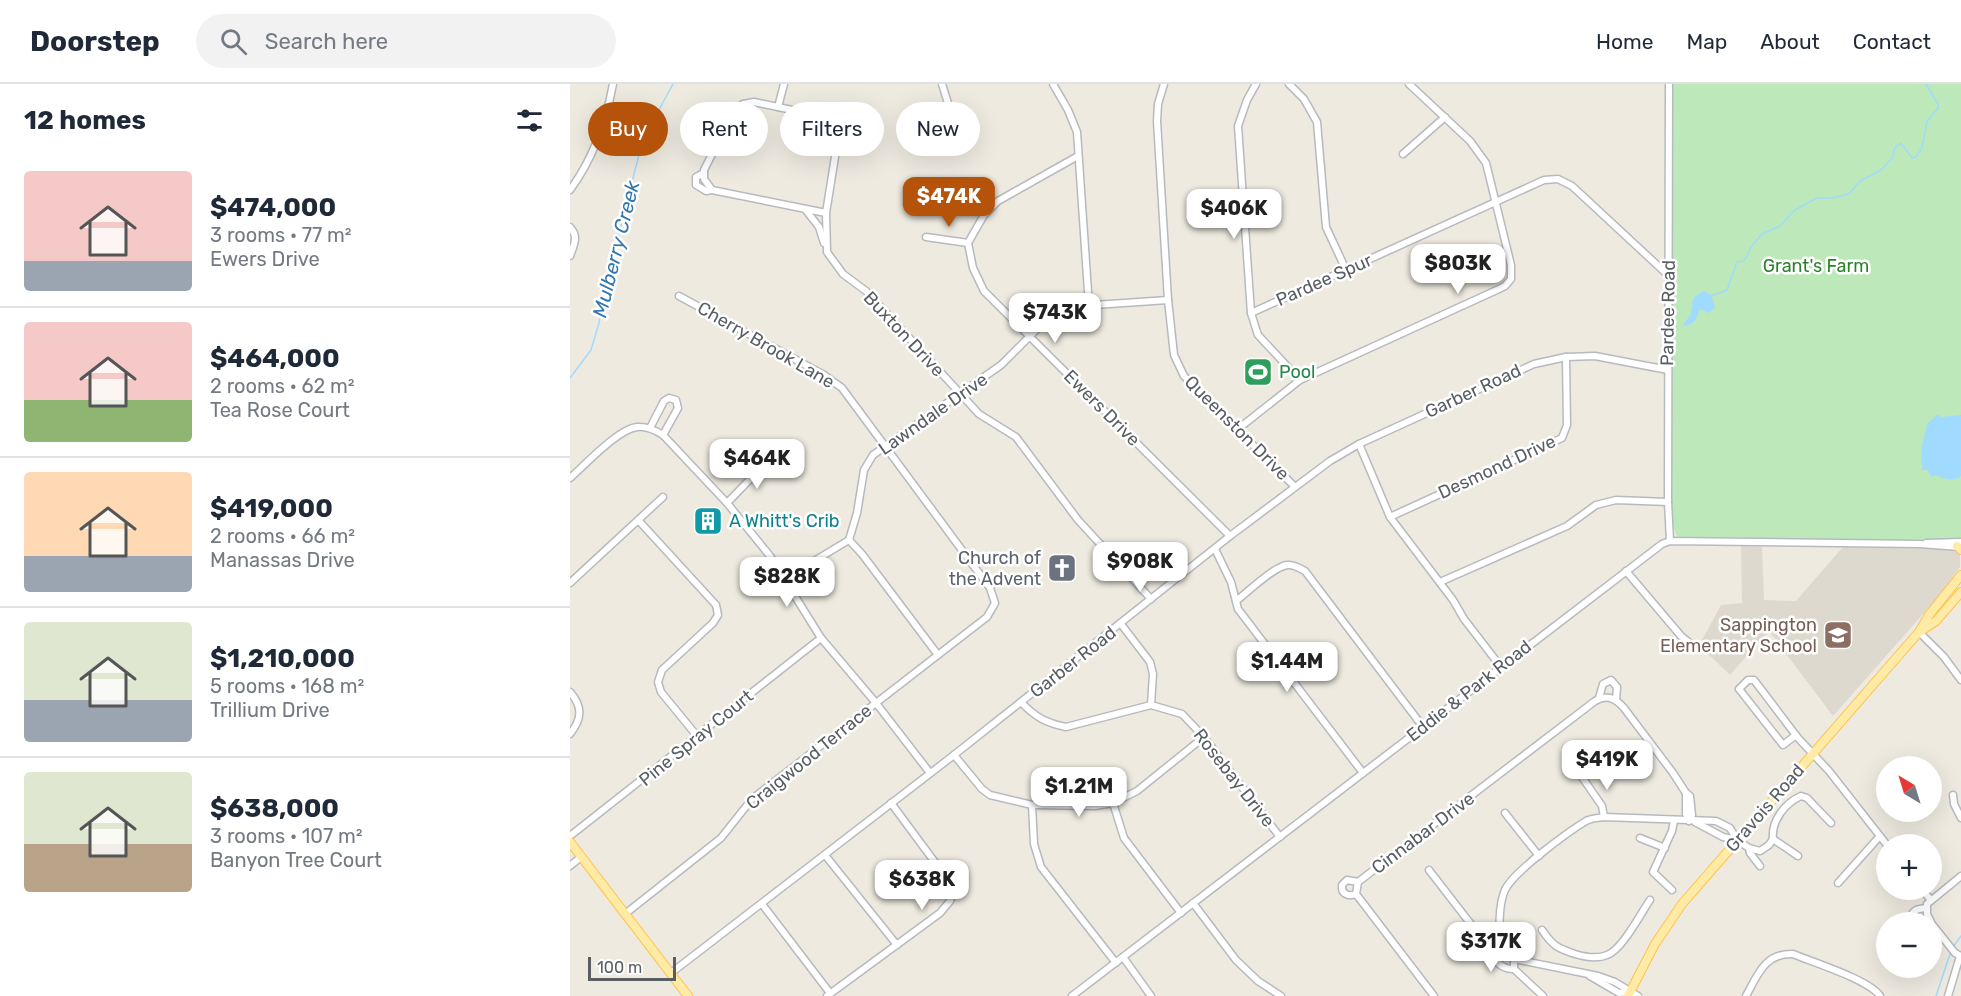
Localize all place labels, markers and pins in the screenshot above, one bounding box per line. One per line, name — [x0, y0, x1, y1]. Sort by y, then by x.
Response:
pin: $474K — [907, 177, 991, 228]
pin: $406K — [1192, 189, 1276, 240]
pin: $803K — [1416, 244, 1500, 295]
pin: $743K — [1013, 293, 1097, 344]
sports icon: Pool — [1242, 356, 1274, 388]
place label: Pool — [1279, 361, 1315, 383]
pin: $464K — [715, 439, 799, 490]
building icon: A Whitt's Crib — [692, 505, 724, 537]
place label: A Whitt's Crib — [729, 510, 840, 532]
pin: $908K — [1098, 542, 1182, 593]
place label: Church of the Advent — [949, 547, 1041, 590]
church icon: Church of the Advent — [1046, 552, 1078, 584]
pin: $828K — [745, 557, 829, 608]
place label: Sappington Elementary School — [1660, 614, 1817, 657]
school or university icon: Sappington Elementary School — [1822, 619, 1854, 651]
pin: $1.44M — [1238, 642, 1336, 693]
pin: $419K — [1565, 740, 1649, 791]
pin: $1.21M — [1030, 767, 1128, 818]
pin: $638K — [880, 860, 964, 911]
pin: $317K — [1449, 922, 1533, 973]

